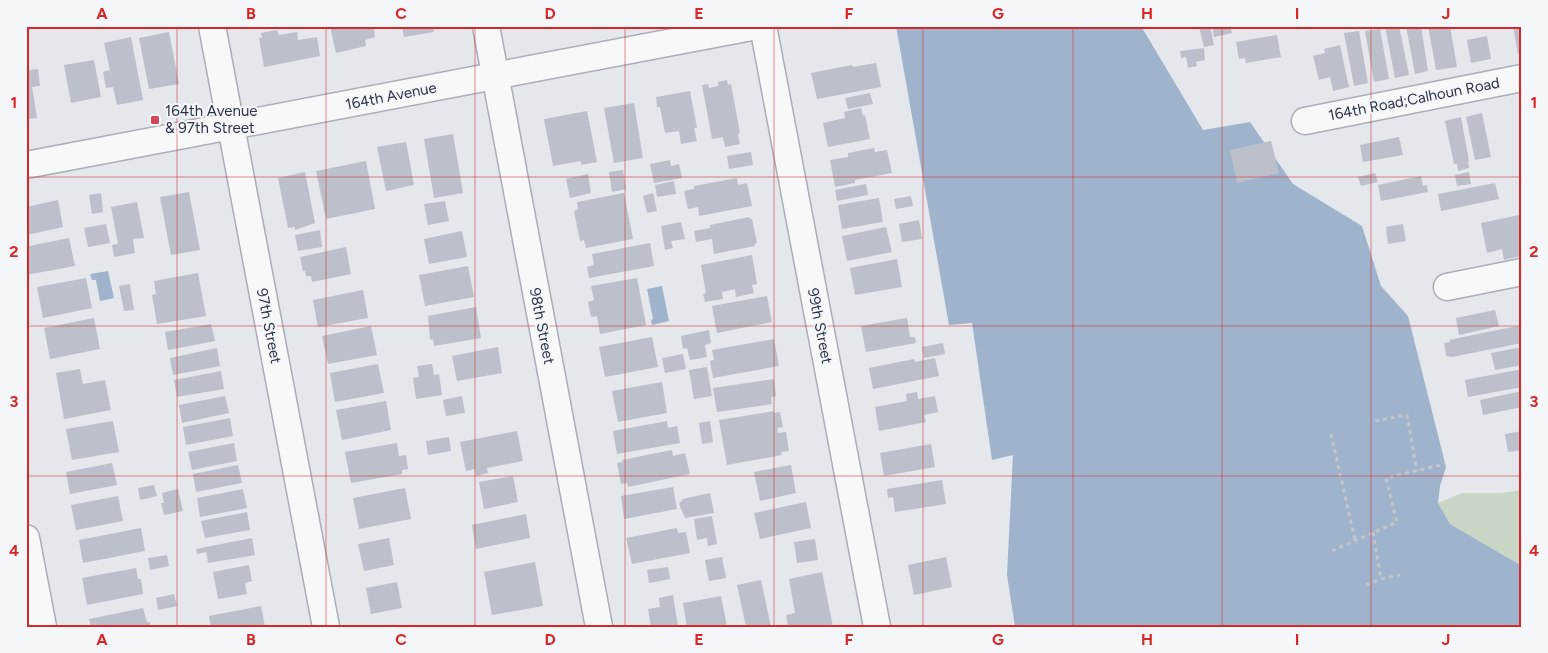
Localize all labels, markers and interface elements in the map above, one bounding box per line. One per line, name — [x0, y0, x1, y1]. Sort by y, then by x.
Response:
text: A — [96, 4, 108, 23]
text: B — [246, 4, 256, 23]
text: C — [395, 4, 407, 23]
text: D — [544, 4, 556, 23]
text: E — [694, 4, 704, 23]
text: F — [845, 4, 854, 23]
text: G — [992, 4, 1004, 23]
text: H — [1141, 4, 1153, 23]
text: I — [1295, 4, 1299, 23]
text: J — [1442, 4, 1450, 23]
street label: 164th Road;Calhoun Road — [1327, 74, 1501, 124]
street label: 164th Avenue — [344, 78, 438, 114]
text: 1 — [11, 93, 17, 112]
text: 1 — [1531, 93, 1537, 112]
place label: 164th Avenue & 97th Street — [165, 102, 257, 137]
marker: 164th Avenue & 97th Street — [149, 114, 161, 126]
text: 2 — [9, 242, 19, 261]
text: 2 — [1529, 242, 1539, 261]
street label: 98th Street — [526, 286, 558, 366]
street label: 97th Street — [253, 287, 285, 365]
street label: 99th Street — [804, 287, 836, 366]
text: 3 — [10, 392, 19, 411]
text: 3 — [1530, 392, 1539, 411]
text: 4 — [9, 541, 19, 560]
text: 4 — [1529, 541, 1539, 560]
text: A — [96, 630, 108, 649]
text: B — [246, 630, 256, 649]
text: C — [395, 630, 407, 649]
text: D — [544, 630, 556, 649]
text: E — [694, 630, 704, 649]
text: F — [845, 630, 854, 649]
text: G — [992, 630, 1004, 649]
text: H — [1141, 630, 1153, 649]
text: I — [1295, 630, 1299, 649]
text: J — [1442, 630, 1450, 649]

